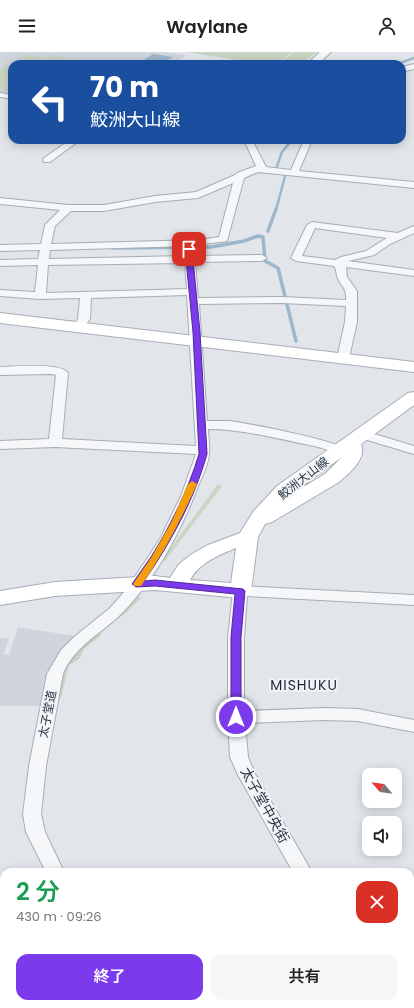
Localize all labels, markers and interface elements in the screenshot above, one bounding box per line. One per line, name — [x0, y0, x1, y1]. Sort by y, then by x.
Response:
text: Waylane — [166, 14, 248, 39]
icon: menu — [16, 15, 38, 37]
icon: person — [376, 15, 398, 37]
text: 70 m — [90, 68, 159, 107]
icon: left — [24, 76, 76, 128]
text: 鮫洲大山線 — [90, 107, 180, 132]
pin — [172, 232, 206, 266]
icon: arrive — [178, 238, 200, 260]
street label: 鮫洲大山線 — [274, 453, 332, 503]
district label: MISHUKU — [270, 675, 338, 695]
street label: 太子堂道 — [34, 689, 60, 739]
position arrow — [215, 696, 257, 738]
street label: 太子堂中央街 — [236, 763, 294, 847]
north arrow — [362, 768, 402, 808]
map controls — [362, 768, 402, 856]
button: sound — [362, 816, 402, 856]
text: 2 分 — [16, 875, 60, 908]
button: close — [356, 881, 398, 923]
text: 430 m · 09:26 — [16, 907, 101, 926]
button: 終了 — [16, 954, 203, 1000]
button: 共有 — [211, 954, 398, 1000]

